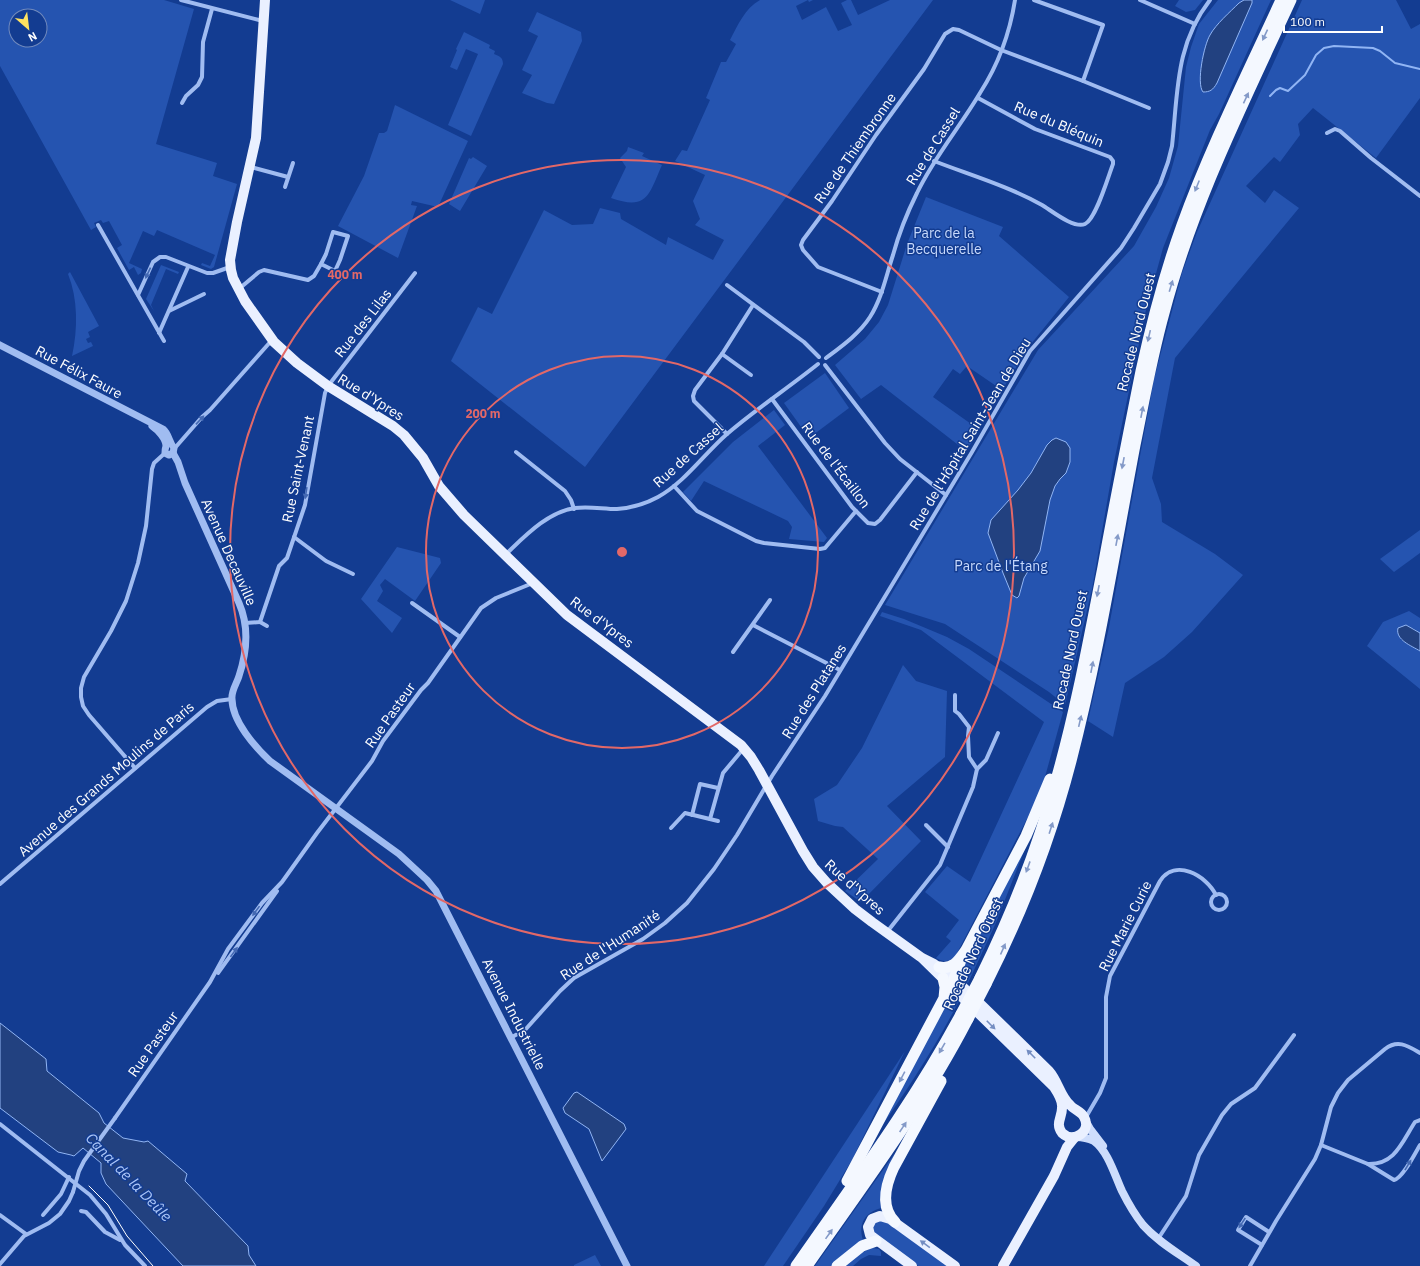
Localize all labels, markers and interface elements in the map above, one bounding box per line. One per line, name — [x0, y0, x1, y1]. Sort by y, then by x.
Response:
north arrow — [8, 8, 48, 48]
scale bar — [1284, 8, 1382, 34]
text: 100 m — [1290, 14, 1325, 29]
text: N — [26, 29, 39, 45]
one-way arrow — [1262, 30, 1268, 41]
street label: Rue de Thiembronne — [810, 89, 900, 207]
one-way arrow — [1243, 93, 1249, 104]
street label: Rue du Bléquin — [1012, 97, 1106, 151]
street label: Rue de Cassel — [902, 104, 964, 188]
one-way arrow — [1194, 180, 1200, 192]
park label: Parc de la Becquerelle — [906, 224, 982, 258]
text: 400 m — [327, 267, 363, 282]
one-way arrow — [144, 268, 150, 280]
street label: Rocade Nord Ouest — [1113, 271, 1159, 393]
one-way arrow — [1168, 279, 1174, 291]
street label: Rue des Lilas — [331, 285, 396, 361]
one-way arrow — [1145, 330, 1151, 342]
street label: Rue de l'Hôpital Saint-Jean de Dieu — [905, 335, 1035, 533]
street label: Rue Félix Faure — [32, 341, 126, 403]
street label: Rue d'Ypres — [334, 369, 408, 425]
text: 200 m — [465, 406, 501, 421]
one-way arrow — [1139, 406, 1145, 418]
street label: Rue Saint-Venant — [278, 414, 318, 524]
one-way arrow — [195, 415, 205, 425]
street label: Rue de l'Écaillon — [798, 418, 875, 512]
street label: Rue de Cassel — [649, 419, 727, 491]
one-way arrow — [1119, 457, 1125, 469]
one-way arrow — [303, 487, 309, 499]
street label: Avenue Decauville — [197, 496, 261, 609]
one-way arrow — [1114, 534, 1120, 546]
centre of rings — [615, 545, 629, 559]
park label: Parc de l'Étang — [954, 556, 1048, 575]
one-way arrow — [1095, 585, 1101, 597]
street label: Rocade Nord Ouest — [1049, 589, 1091, 711]
street label: Rue d'Ypres — [567, 592, 638, 652]
street label: Rue des Platanes — [778, 640, 850, 742]
one-way arrow — [1090, 661, 1096, 674]
street label: Rue Pasteur — [361, 679, 419, 751]
street label: Avenue des Grands Moulins de Paris — [14, 697, 198, 860]
one-way arrow — [1077, 715, 1083, 727]
one-way arrow — [1048, 822, 1054, 834]
street label: Rue d'Ypres — [821, 855, 889, 919]
one-way arrow — [1024, 861, 1030, 873]
street label: Rue Marie Curie — [1094, 877, 1156, 974]
street label: Rocade Nord Ouest — [939, 895, 1007, 1013]
one-way arrow — [252, 906, 260, 916]
street label: Rue de l'Humanité — [557, 906, 664, 984]
one-way arrow — [1000, 943, 1007, 955]
one-way arrow — [230, 946, 238, 957]
street label: Avenue Industrielle — [478, 955, 550, 1073]
street label: Rue Pasteur — [124, 1008, 182, 1080]
one-way arrow — [986, 1020, 996, 1030]
one-way arrow — [939, 1042, 946, 1054]
one-way arrow — [1026, 1049, 1036, 1059]
one-way arrow — [899, 1071, 905, 1083]
one-way arrow — [899, 1122, 907, 1132]
water label: Canal de la Deûle — [82, 1129, 176, 1226]
one-way arrow — [1404, 1159, 1411, 1171]
one-way arrow — [1238, 1218, 1246, 1229]
one-way arrow — [825, 1229, 833, 1239]
one-way arrow — [920, 1240, 931, 1248]

